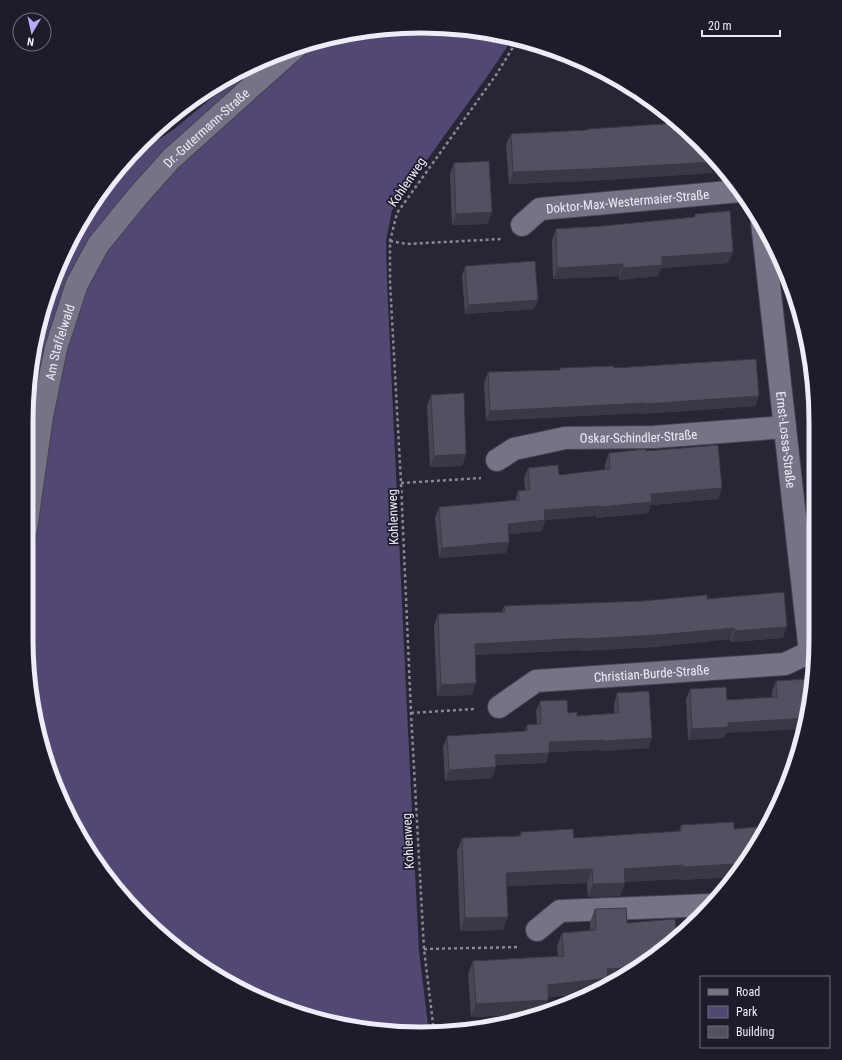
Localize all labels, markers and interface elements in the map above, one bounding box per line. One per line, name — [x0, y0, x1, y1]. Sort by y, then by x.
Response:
north arrow — [12, 12, 52, 52]
scale bar — [702, 12, 780, 38]
text: 20 m — [708, 19, 732, 33]
text: N — [26, 34, 35, 48]
street label: Dr.-Gutermann-Straße — [160, 85, 252, 170]
street label: Kohlenweg — [385, 155, 429, 209]
street label: Doktor-Max-Westermaier-Straße — [545, 186, 710, 216]
street label: Am Staffelwald — [42, 302, 77, 382]
street label: Ernst-Lossa-Straße — [773, 390, 799, 489]
street label: Oskar-Schindler-Straße — [580, 426, 698, 445]
street label: Kohlenweg — [385, 489, 401, 545]
street label: Christian-Burde-Straße — [593, 662, 710, 685]
street label: Kohlenweg — [399, 813, 417, 869]
legend — [700, 976, 830, 1048]
text: Road — [736, 985, 760, 999]
text: Park — [736, 1005, 758, 1019]
text: Building — [736, 1025, 774, 1039]

